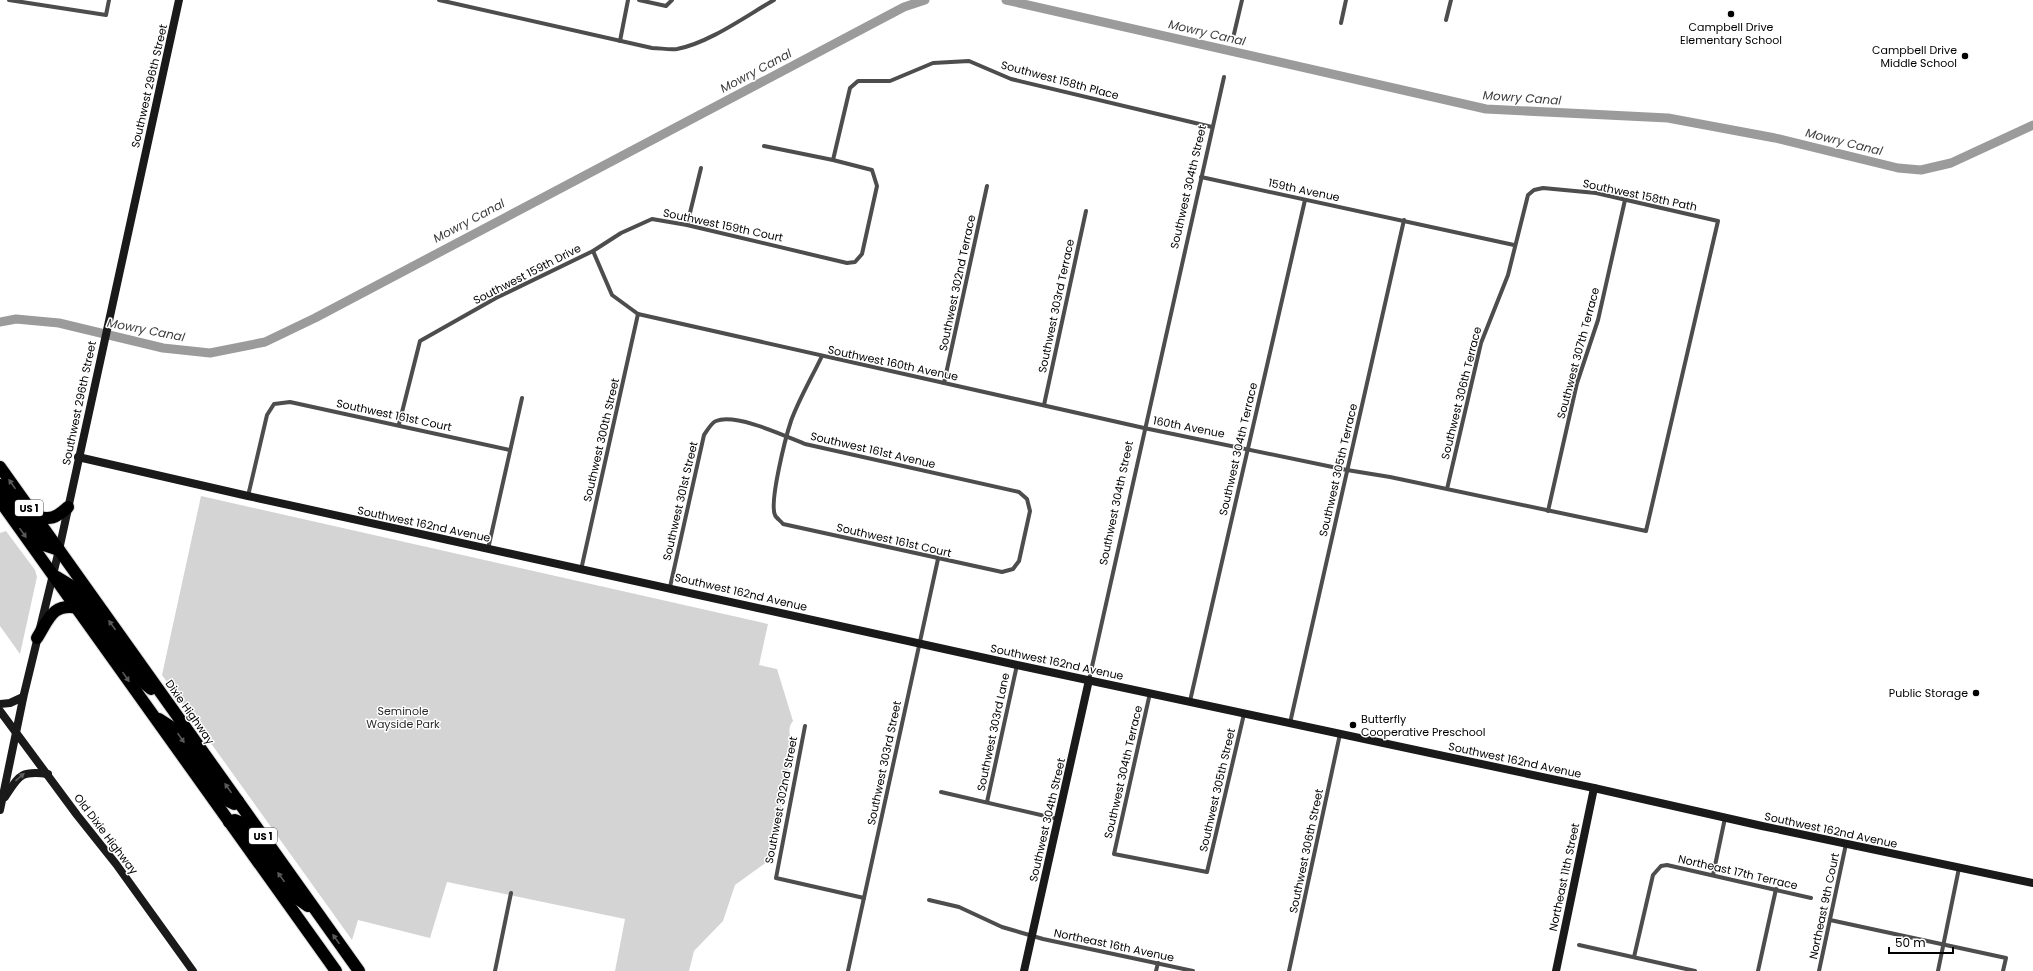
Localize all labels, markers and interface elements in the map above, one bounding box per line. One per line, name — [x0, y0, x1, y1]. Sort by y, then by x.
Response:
marker: Campbell Drive Elementary School — [1726, 9, 1736, 19]
water label: Mowry Canal — [1167, 15, 1247, 50]
place label: Campbell Drive Elementary School — [1680, 19, 1782, 48]
street label: Southwest 296th Street — [127, 23, 171, 149]
place label: Campbell Drive Middle School — [1872, 42, 1957, 71]
water label: Mowry Canal — [717, 45, 795, 97]
marker: Campbell Drive Middle School — [1960, 51, 1970, 61]
street label: Southwest 158th Place — [999, 57, 1121, 103]
water label: Mowry Canal — [1482, 86, 1562, 109]
street label: Southwest 304th Street — [1166, 124, 1210, 250]
water label: Mowry Canal — [1804, 124, 1884, 159]
street label: 159th Avenue — [1267, 175, 1341, 205]
street label: Southwest 158th Path — [1581, 175, 1699, 215]
water label: Mowry Canal — [430, 195, 508, 247]
street label: Southwest 159th Court — [662, 204, 784, 246]
street label: Southwest 302nd Terrace — [935, 213, 979, 353]
street label: Southwest 303rd Terrace — [1034, 237, 1078, 374]
street label: Southwest 159th Drive — [470, 240, 584, 308]
street label: Southwest 307th Terrace — [1553, 285, 1603, 420]
water label: Mowry Canal — [106, 314, 186, 345]
street label: Southwest 306th Terrace — [1437, 325, 1485, 461]
street label: Southwest 296th Street — [58, 339, 100, 467]
street label: Southwest 160th Avenue — [826, 341, 960, 385]
street label: Southwest 300th Street — [579, 377, 623, 503]
street label: Southwest 304th Terrace — [1215, 381, 1261, 517]
street label: Southwest 161st Court — [335, 395, 453, 435]
street label: Southwest 305th Terrace — [1315, 402, 1361, 538]
street label: 160th Avenue — [1152, 412, 1226, 442]
street label: Southwest 161st Avenue — [809, 428, 937, 472]
street label: Southwest 304th Street — [1095, 439, 1137, 567]
street label: Southwest 301st Street — [658, 440, 702, 562]
one-way arrow — [8, 479, 16, 489]
road number: US 1 — [15, 500, 43, 516]
street label: Southwest 162nd Avenue — [356, 502, 492, 546]
street label: Southwest 161st Court — [835, 519, 953, 561]
one-way arrow — [19, 527, 27, 538]
street label: Southwest 162nd Avenue — [673, 569, 809, 615]
one-way arrow — [108, 619, 116, 630]
street label: Southwest 162nd Avenue — [989, 640, 1125, 684]
one-way arrow — [122, 671, 130, 682]
street label: Southwest 303rd Lane — [973, 671, 1013, 793]
street label: Dixie Highway — [162, 676, 219, 748]
place label: Public Storage — [1889, 685, 1968, 701]
marker: Public Storage — [1971, 688, 1981, 698]
street label: Southwest 303rd Street — [863, 699, 905, 827]
park label: Seminole Wayside Park — [366, 703, 440, 732]
street label: Southwest 304th Terrace — [1100, 704, 1146, 840]
place label: Butterfly Cooperative Preschool — [1361, 711, 1486, 740]
marker: Butterfly Cooperative Preschool — [1348, 720, 1358, 730]
street label: Southwest 305th Street — [1195, 727, 1239, 853]
one-way arrow — [177, 733, 185, 743]
street label: Southwest 302nd Street — [761, 735, 801, 865]
street label: Southwest 162nd Avenue — [1447, 738, 1583, 782]
street label: Southwest 304th Street — [1025, 757, 1069, 883]
one-way arrow — [14, 773, 25, 782]
one-way arrow — [224, 782, 233, 793]
street label: Southwest 306th Street — [1285, 787, 1327, 915]
street label: Old Dixie Highway — [70, 790, 142, 878]
street label: Southwest 162nd Avenue — [1763, 808, 1899, 852]
street label: Northeast 11th Street — [1545, 821, 1583, 933]
road number: US 1 — [249, 828, 277, 844]
street label: Northeast 17th Terrace — [1677, 850, 1800, 894]
street label: Northeast 9th Court — [1805, 851, 1843, 961]
one-way arrow — [277, 872, 285, 883]
street label: Northeast 16th Avenue — [1052, 924, 1176, 966]
scale bar — [1889, 929, 1953, 955]
one-way arrow — [332, 934, 340, 945]
text: 50 m — [1895, 934, 1926, 951]

